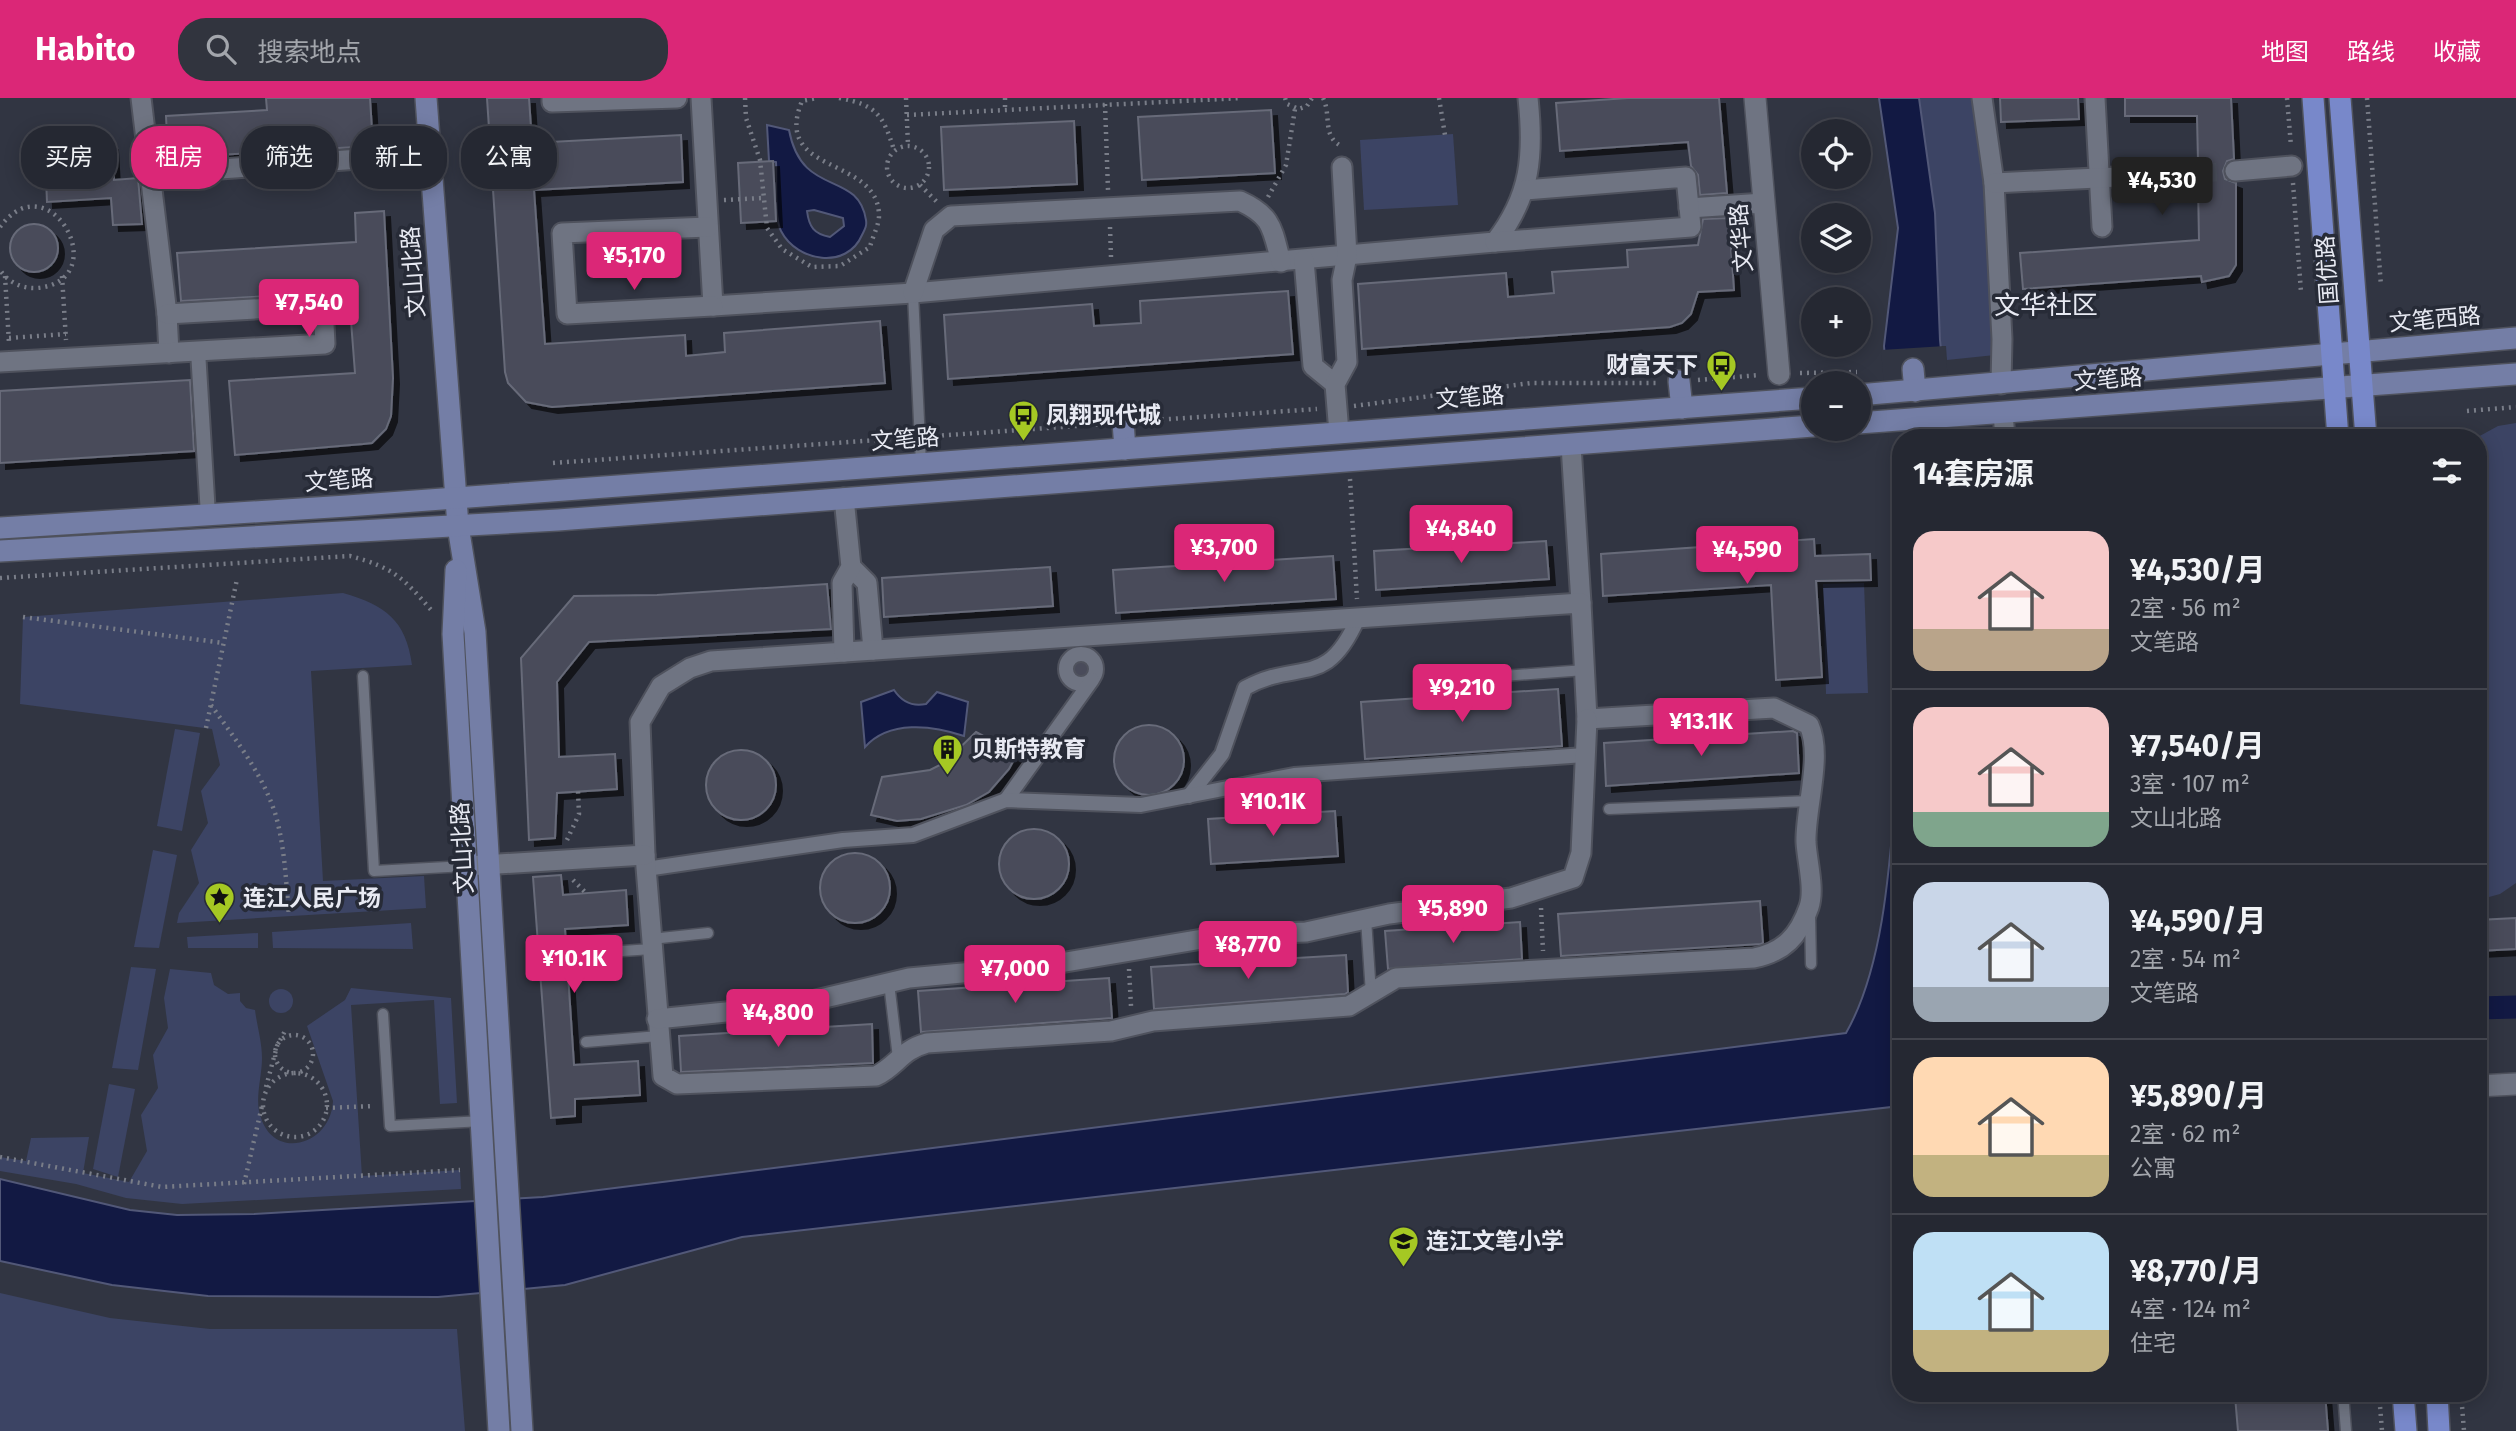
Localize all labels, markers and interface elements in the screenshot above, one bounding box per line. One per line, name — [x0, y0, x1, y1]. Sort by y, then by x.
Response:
search box — [178, 18, 668, 81]
text: Habito — [35, 29, 136, 69]
icon: search — [202, 30, 240, 68]
text: 搜索地点 — [258, 37, 362, 68]
text: 地图 — [2261, 38, 2309, 66]
text: 路线 — [2347, 38, 2395, 66]
text: 收藏 — [2433, 38, 2481, 66]
map controls — [1801, 119, 1871, 441]
button: locate — [1801, 119, 1871, 189]
chip: 买房 — [21, 126, 117, 189]
chip: 租房 — [131, 126, 227, 189]
chip: 筛选 — [241, 126, 337, 189]
chip: 新上 — [351, 126, 447, 189]
chip: 公寓 — [461, 126, 557, 189]
pin: ¥4,530 — [2105, 158, 2219, 217]
text: ¥4,530 — [2128, 166, 2196, 194]
street label: 文华路 — [1724, 202, 1758, 274]
button: layers — [1801, 203, 1871, 273]
street label: 文山北路 — [396, 225, 430, 319]
pin: ¥5,170 — [577, 232, 691, 292]
street label: 国优路 — [2311, 235, 2343, 305]
text: ¥5,170 — [602, 241, 666, 269]
pin: ¥7,540 — [252, 280, 366, 339]
button: + — [1801, 287, 1871, 357]
text: ¥7,540 — [275, 288, 343, 316]
district label: 文华社区 — [1994, 290, 2098, 321]
street label: 文笔西路 — [2388, 301, 2482, 337]
bus stop icon: 财富天下 — [1704, 348, 1738, 392]
place label: 财富天下 — [1606, 351, 1698, 379]
street label: 文笔路 — [2073, 363, 2143, 395]
button: − — [1801, 371, 1871, 441]
street label: 文笔路 — [1435, 381, 1505, 413]
bus stop icon: 凤翔现代城 — [1006, 398, 1040, 442]
place label: 凤翔现代城 — [1046, 401, 1161, 429]
street label: 文笔路 — [870, 423, 940, 455]
icon: filters — [2428, 452, 2466, 490]
text: 14套房源 — [1913, 456, 2034, 492]
street label: 文笔路 — [304, 464, 374, 496]
pin: ¥4,840 — [1404, 505, 1518, 565]
text: ¥4,840 — [1426, 514, 1496, 542]
pin: ¥3,700 — [1167, 524, 1281, 584]
pin: ¥4,590 — [1690, 526, 1804, 586]
text: ¥3,700 — [1190, 533, 1258, 561]
text: ¥4,590 — [1712, 535, 1782, 563]
text: ¥4,530/月 — [2130, 552, 2265, 588]
icon: home — [1969, 559, 2053, 643]
text: 2室 · 56 m² — [2130, 594, 2241, 622]
text: 文笔路 — [2130, 628, 2199, 656]
pin: ¥9,210 — [1405, 664, 1519, 724]
text: ¥9,210 — [1429, 673, 1495, 701]
pin: ¥13.1K — [1644, 698, 1758, 758]
text: ¥13.1K — [1669, 707, 1733, 735]
text: ¥7,540/月 — [2130, 728, 2265, 764]
building icon: 贝斯特教育 — [931, 732, 965, 776]
place label: 贝斯特教育 — [971, 735, 1086, 763]
icon: home — [1969, 735, 2053, 819]
text: 3室 · 107 m² — [2130, 770, 2250, 798]
pin: ¥10.1K — [1216, 778, 1330, 838]
text: ¥10.1K — [1241, 787, 1305, 815]
street label: 文山北路 — [446, 801, 478, 895]
text: 文山北路 — [2130, 804, 2222, 832]
place icon: 连江人民广场 — [203, 881, 237, 925]
place label: 连江人民广场 — [243, 884, 381, 912]
pin: ¥5,890 — [1396, 886, 1510, 945]
text: ¥5,890 — [1418, 894, 1488, 922]
text: ¥4,590/月 — [2130, 903, 2266, 939]
icon: home — [1969, 910, 2053, 994]
pin: ¥8,770 — [1191, 922, 1305, 981]
text: ¥8,770 — [1215, 930, 1281, 958]
pin: ¥10.1K — [517, 936, 631, 995]
text: ¥10.1K — [542, 944, 606, 972]
text: 2室 · 54 m² — [2130, 945, 2241, 973]
pin: ¥7,000 — [958, 946, 1072, 1005]
text: ¥7,000 — [980, 954, 1050, 982]
text: 文笔路 — [2130, 979, 2199, 1007]
pin: ¥4,800 — [721, 990, 835, 1049]
text: ¥4,800 — [742, 998, 814, 1026]
text: ¥5,890/月 — [2130, 1078, 2267, 1114]
icon: home — [1969, 1085, 2053, 1169]
text: 2室 · 62 m² — [2130, 1120, 2240, 1148]
text: 公寓 — [2130, 1154, 2176, 1182]
school or university icon: 连江文笔小学 — [1386, 1224, 1420, 1268]
place label: 连江文笔小学 — [1426, 1227, 1564, 1255]
text: ¥8,770/月 — [2130, 1253, 2262, 1289]
icon: home — [1969, 1260, 2053, 1344]
text: 4室 · 124 m² — [2130, 1295, 2251, 1323]
text: 住宅 — [2130, 1329, 2176, 1357]

